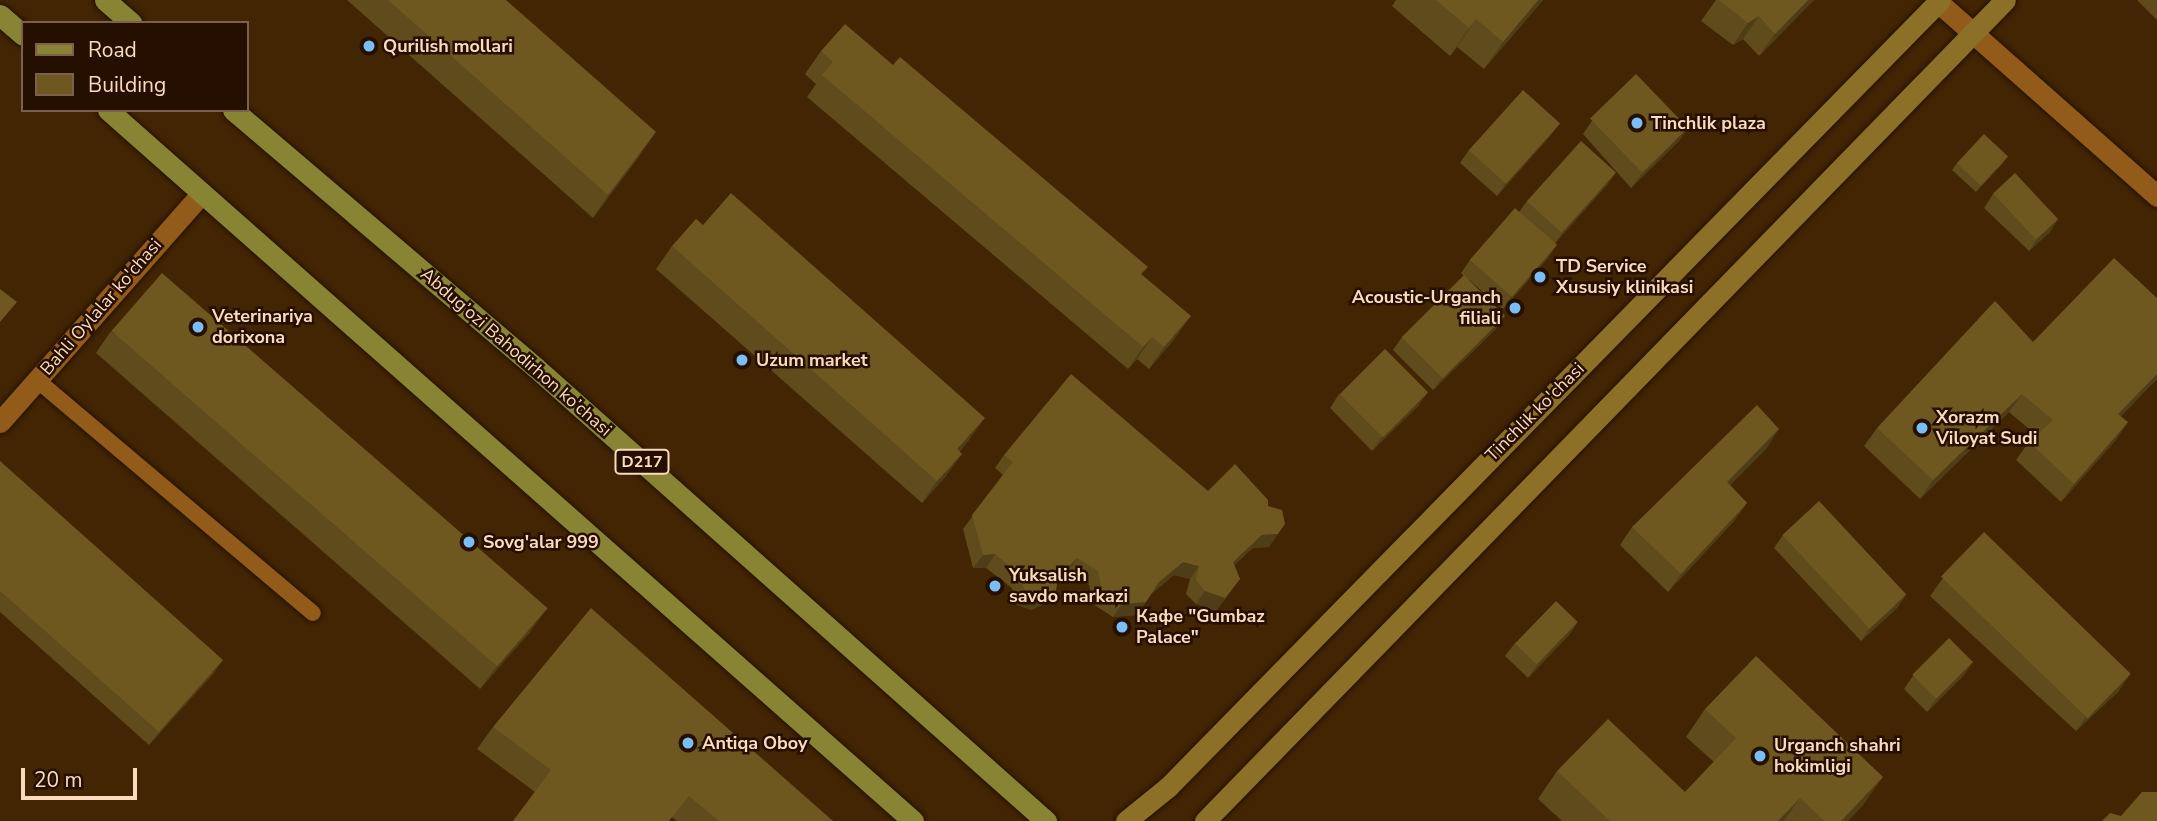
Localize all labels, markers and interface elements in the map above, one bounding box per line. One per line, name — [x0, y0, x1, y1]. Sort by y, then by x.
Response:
legend — [21, 21, 248, 112]
place label: Qurilish mollari — [383, 35, 513, 57]
text: Road — [88, 36, 137, 64]
marker: Qurilish mollari — [361, 38, 377, 54]
text: Building — [88, 71, 166, 99]
place label: Tinchlik plaza — [1651, 112, 1766, 134]
marker: Tinchlik plaza — [1629, 115, 1645, 131]
street label: Bahli Oylalar ko'chasi — [36, 234, 166, 380]
place label: TD Service Xususiy klinikasi — [1556, 256, 1693, 298]
street label: Abdug’ozi Bahodirhon ko’chasi — [416, 263, 616, 441]
marker: TD Service Xususiy klinikasi — [1530, 267, 1550, 287]
place label: Acoustic-Urganch filiali — [1352, 287, 1501, 330]
marker: Acoustic-Urganch filiali — [1507, 300, 1523, 316]
place label: Veterinariya dorixona — [212, 306, 313, 348]
marker: Veterinariya dorixona — [190, 319, 206, 335]
place label: Uzum market — [756, 349, 868, 371]
marker: Uzum market — [734, 352, 750, 368]
street label: Tinchlik ko'chasi — [1481, 358, 1589, 466]
place label: Xorazm Viloyat Sudi — [1936, 407, 2037, 450]
marker: Xorazm Viloyat Sudi — [1914, 420, 1930, 436]
road number: D217 — [614, 449, 670, 475]
place label: Sovg'alar 999 — [483, 531, 599, 553]
marker: Sovg'alar 999 — [461, 534, 477, 550]
place label: Yuksalish savdo markazi — [1009, 565, 1128, 608]
marker: Yuksalish savdo markazi — [987, 578, 1003, 594]
place label: Кафе "Gumbaz Palace" — [1136, 606, 1265, 648]
marker: Кафе "Gumbaz Palace" — [1114, 619, 1130, 635]
place label: Antiqa Oboy — [702, 732, 808, 754]
marker: Antiqa Oboy — [680, 735, 696, 751]
place label: Urganch shahri hokimligi — [1774, 735, 1901, 778]
marker: Urganch shahri hokimligi — [1752, 748, 1768, 764]
scale bar — [24, 754, 140, 798]
text: 20 m — [34, 766, 83, 794]

